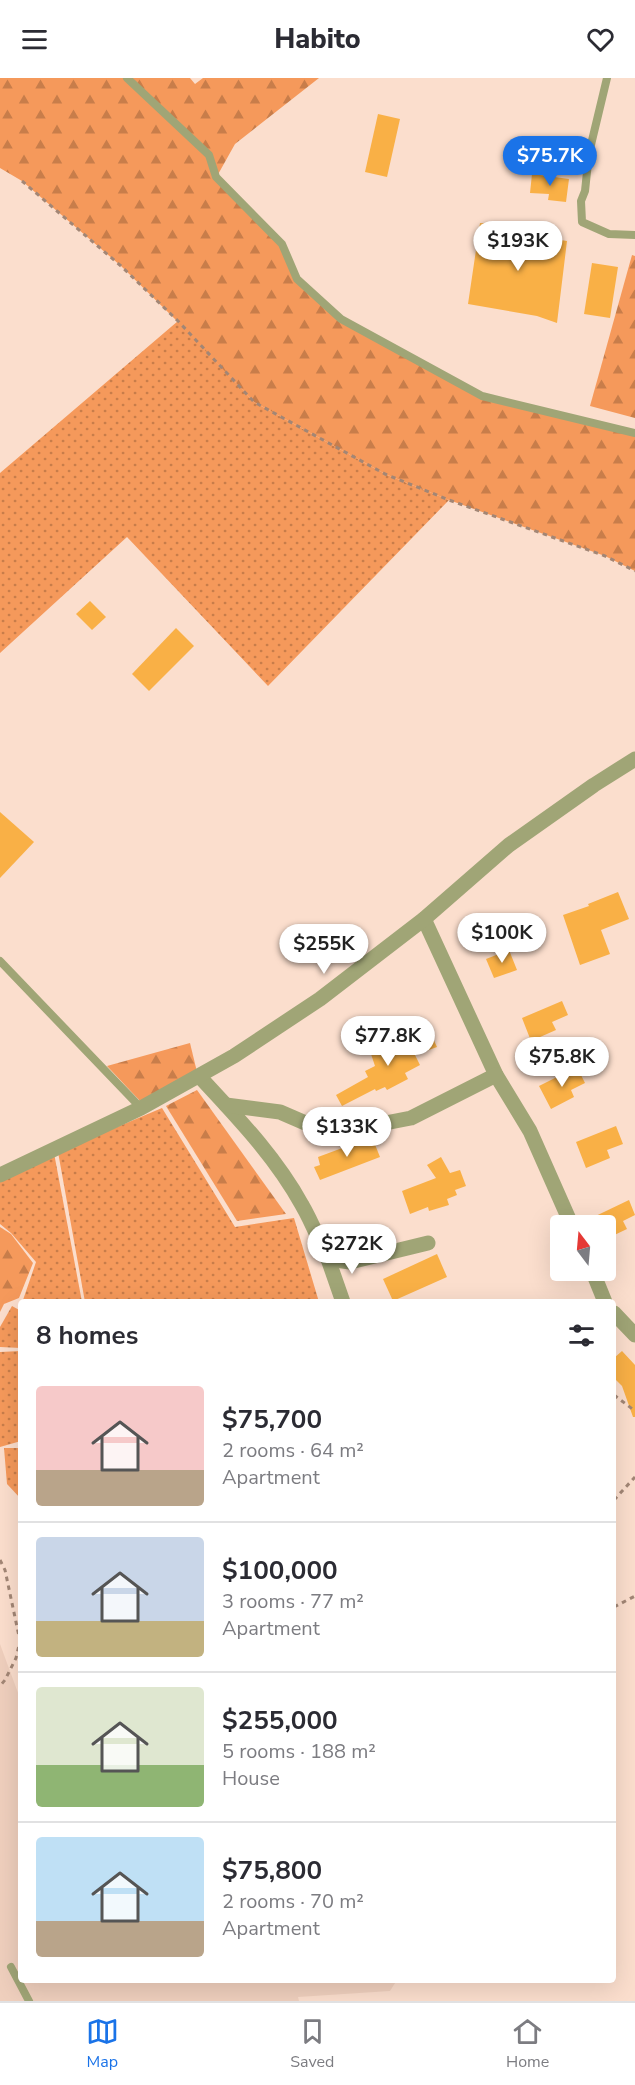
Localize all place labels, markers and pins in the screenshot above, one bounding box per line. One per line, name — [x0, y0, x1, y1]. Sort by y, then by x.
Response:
pin: $75.7K — [501, 136, 599, 187]
pin: $193K — [476, 221, 560, 272]
pin: $100K — [460, 913, 544, 964]
pin: $255K — [282, 924, 366, 975]
pin: $77.8K — [339, 1016, 437, 1067]
pin: $75.8K — [513, 1037, 611, 1088]
pin: $133K — [305, 1107, 389, 1158]
pin: $272K — [310, 1224, 394, 1275]

